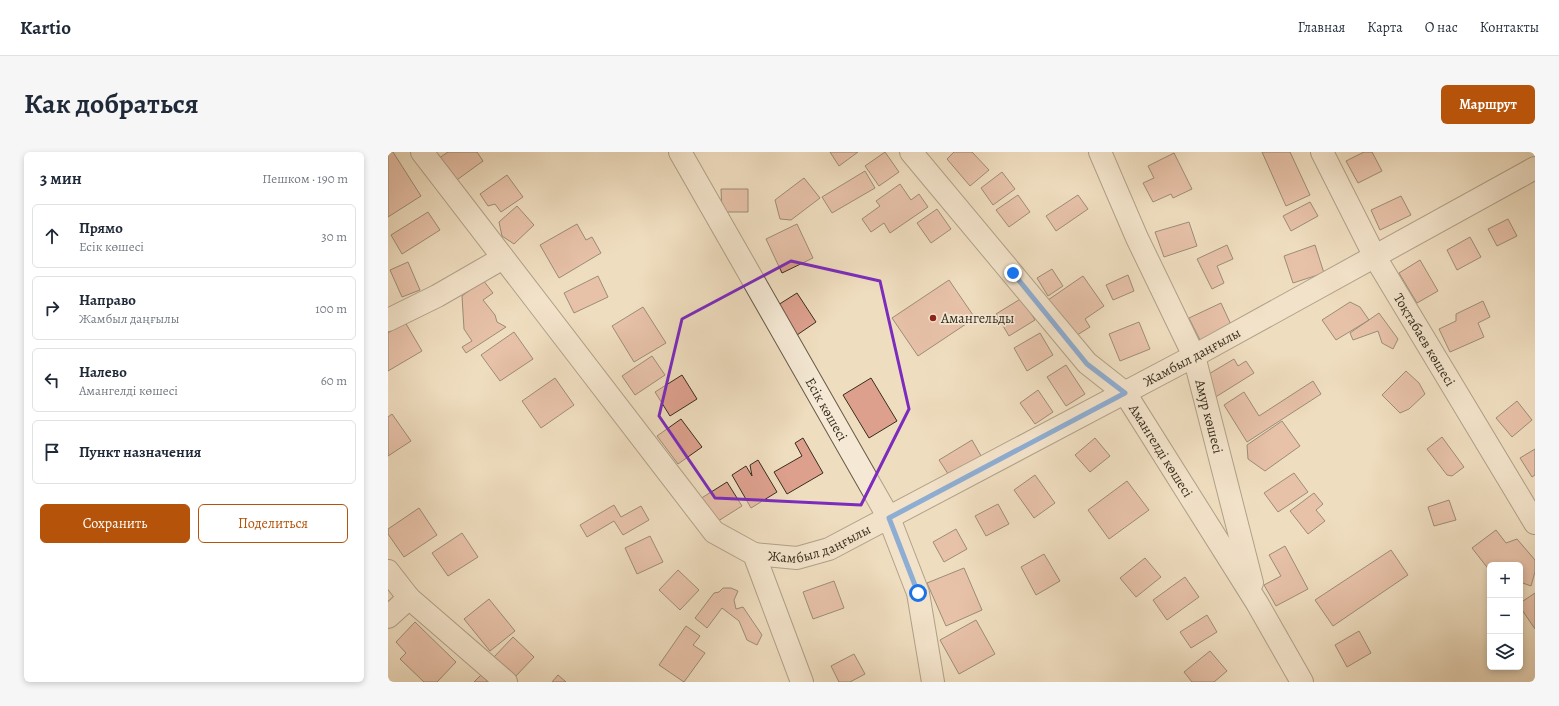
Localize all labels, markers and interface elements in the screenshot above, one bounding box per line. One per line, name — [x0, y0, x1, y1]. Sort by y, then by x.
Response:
text: Kartio — [20, 15, 71, 41]
text: Главная — [1298, 18, 1345, 37]
text: Карта — [1367, 18, 1403, 37]
text: О нас — [1425, 18, 1458, 37]
text: Контакты — [1480, 18, 1539, 37]
text: Как добраться — [24, 85, 199, 123]
button: Маршрут — [1441, 85, 1535, 124]
text: 3 мин — [40, 167, 82, 190]
text: Пешком · 190 m — [262, 170, 348, 187]
text: Прямо — [79, 218, 123, 238]
icon: ahead — [41, 225, 63, 247]
text: 30 m — [321, 228, 347, 245]
text: Есік көшесі — [79, 238, 144, 255]
route end — [1004, 264, 1022, 282]
street label: Тоқтабаев көшесі — [1389, 289, 1460, 390]
text: Направо — [79, 290, 136, 310]
icon: right — [41, 297, 63, 319]
text: 100 m — [315, 300, 347, 317]
place label: Амангельды — [940, 309, 1014, 328]
text: Жамбыл даңғылы — [79, 310, 179, 327]
marker: Амангельды — [928, 313, 938, 323]
street label: Жамбыл даңғылы — [1140, 323, 1244, 391]
text: Налево — [79, 362, 127, 382]
icon: left — [41, 369, 63, 391]
text: 60 m — [321, 372, 347, 389]
street label: Есік көшесі — [801, 374, 852, 444]
street label: Амур көшесі — [1191, 376, 1228, 456]
text: Амангелді көшесі — [79, 382, 178, 399]
street label: Амангелді көшесі — [1124, 399, 1198, 501]
icon: arrive — [41, 441, 63, 463]
text: Пункт назначения — [79, 442, 201, 462]
button: Сохранить — [40, 504, 190, 543]
button: Поделиться — [198, 504, 348, 543]
street label: Жамбыл даңғылы — [767, 519, 874, 567]
map controls — [1487, 562, 1523, 670]
button: + — [1487, 562, 1523, 598]
route start — [909, 584, 927, 602]
button: − — [1487, 598, 1523, 634]
button: layers — [1487, 634, 1523, 670]

